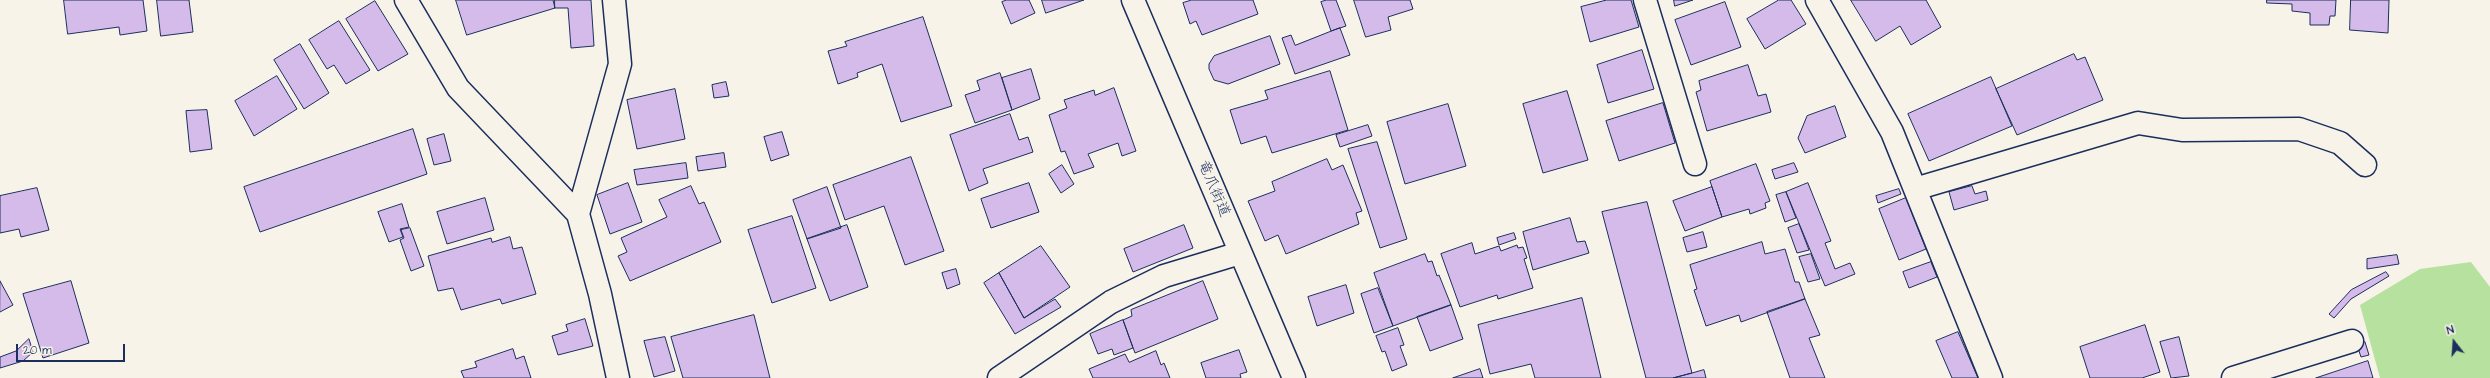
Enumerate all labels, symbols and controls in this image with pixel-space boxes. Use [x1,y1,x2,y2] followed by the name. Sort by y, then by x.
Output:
[1193,158,1233,220] street label: 竜爪街道
[2434,322,2474,362] north arrow
[2445,322,2456,338] text: N
[18,336,127,362] scale bar
[23,342,52,359] text: 20 m

